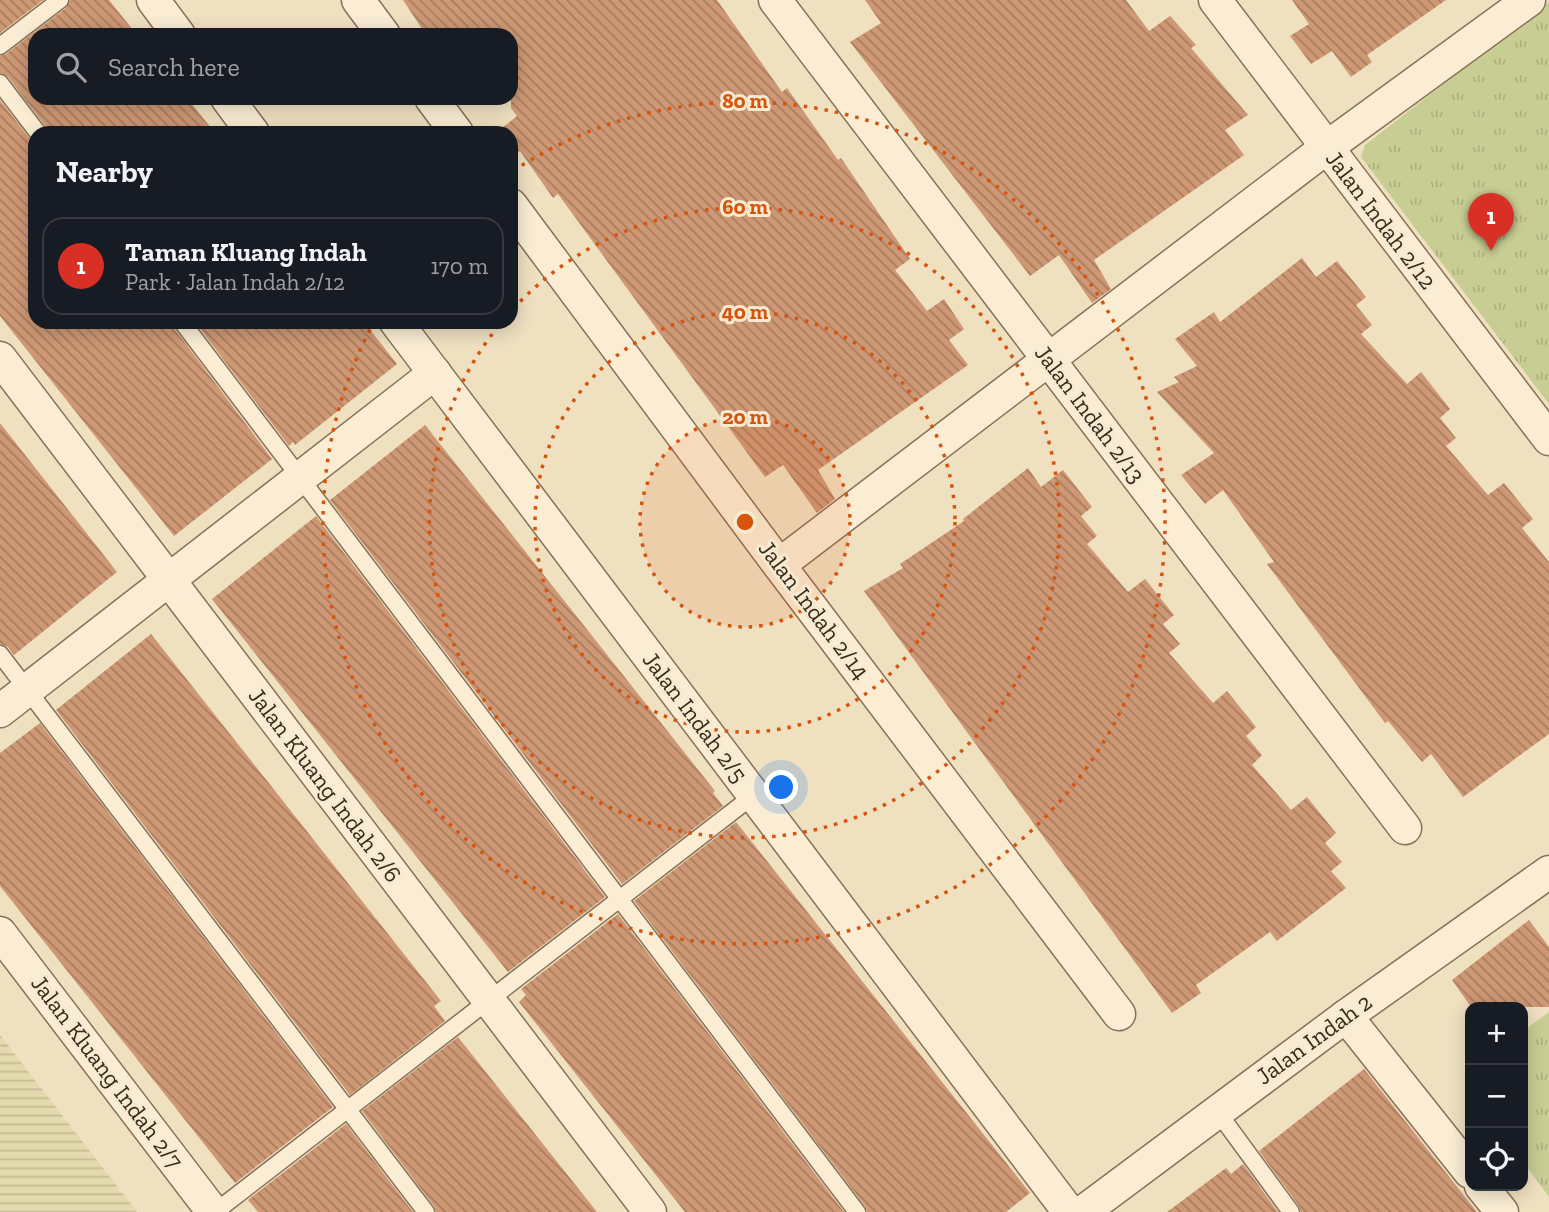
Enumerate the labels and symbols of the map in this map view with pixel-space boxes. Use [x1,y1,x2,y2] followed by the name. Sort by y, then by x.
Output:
[722,88,768,113] text: 80 m
[1320,145,1443,295] street label: Jalan Indah 2/12
[1468,193,1514,251] pin: 1
[722,194,768,219] text: 60 m
[722,299,769,324] text: 40 m
[1029,339,1152,488] street label: Jalan Indah 2/13
[722,404,768,429] text: 20 m
[733,510,757,534] centre of rings
[753,534,876,685] street label: Jalan Indah 2/14
[637,646,754,788] street label: Jalan Indah 2/5
[243,682,408,888] street label: Jalan Kluang Indah 2/6
[764,770,798,804] your location
[25,969,190,1174] street label: Jalan Kluang Indah 2/7
[1250,987,1377,1090] street label: Jalan Indah 2

